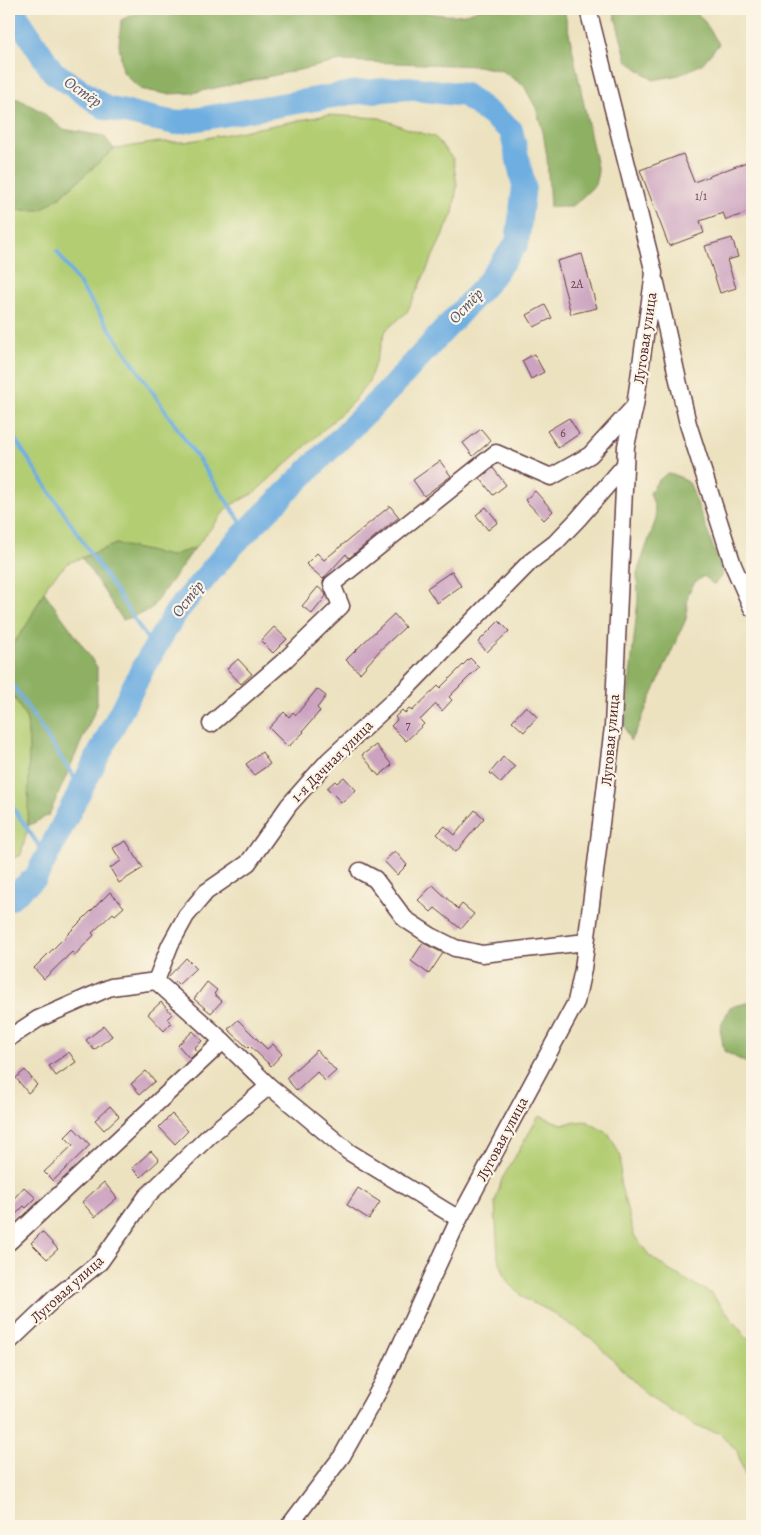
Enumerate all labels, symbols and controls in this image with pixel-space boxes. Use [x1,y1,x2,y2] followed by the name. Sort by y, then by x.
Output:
[60,71,106,113] water label: Остёр
[695,188,707,204] house number: 1/1
[571,276,584,292] house number: 2А
[444,283,488,329] water label: Остёр
[629,291,661,385] street label: Луговая улица
[560,425,566,441] house number: 6
[167,576,209,622] water label: Остёр
[596,693,624,787] street label: Луговая улица
[287,715,378,806] street label: 1-я Дачная улица
[405,717,411,733] house number: 7
[471,1093,533,1185] street label: Луговая улица
[26,1251,108,1327] street label: Луговая улица

